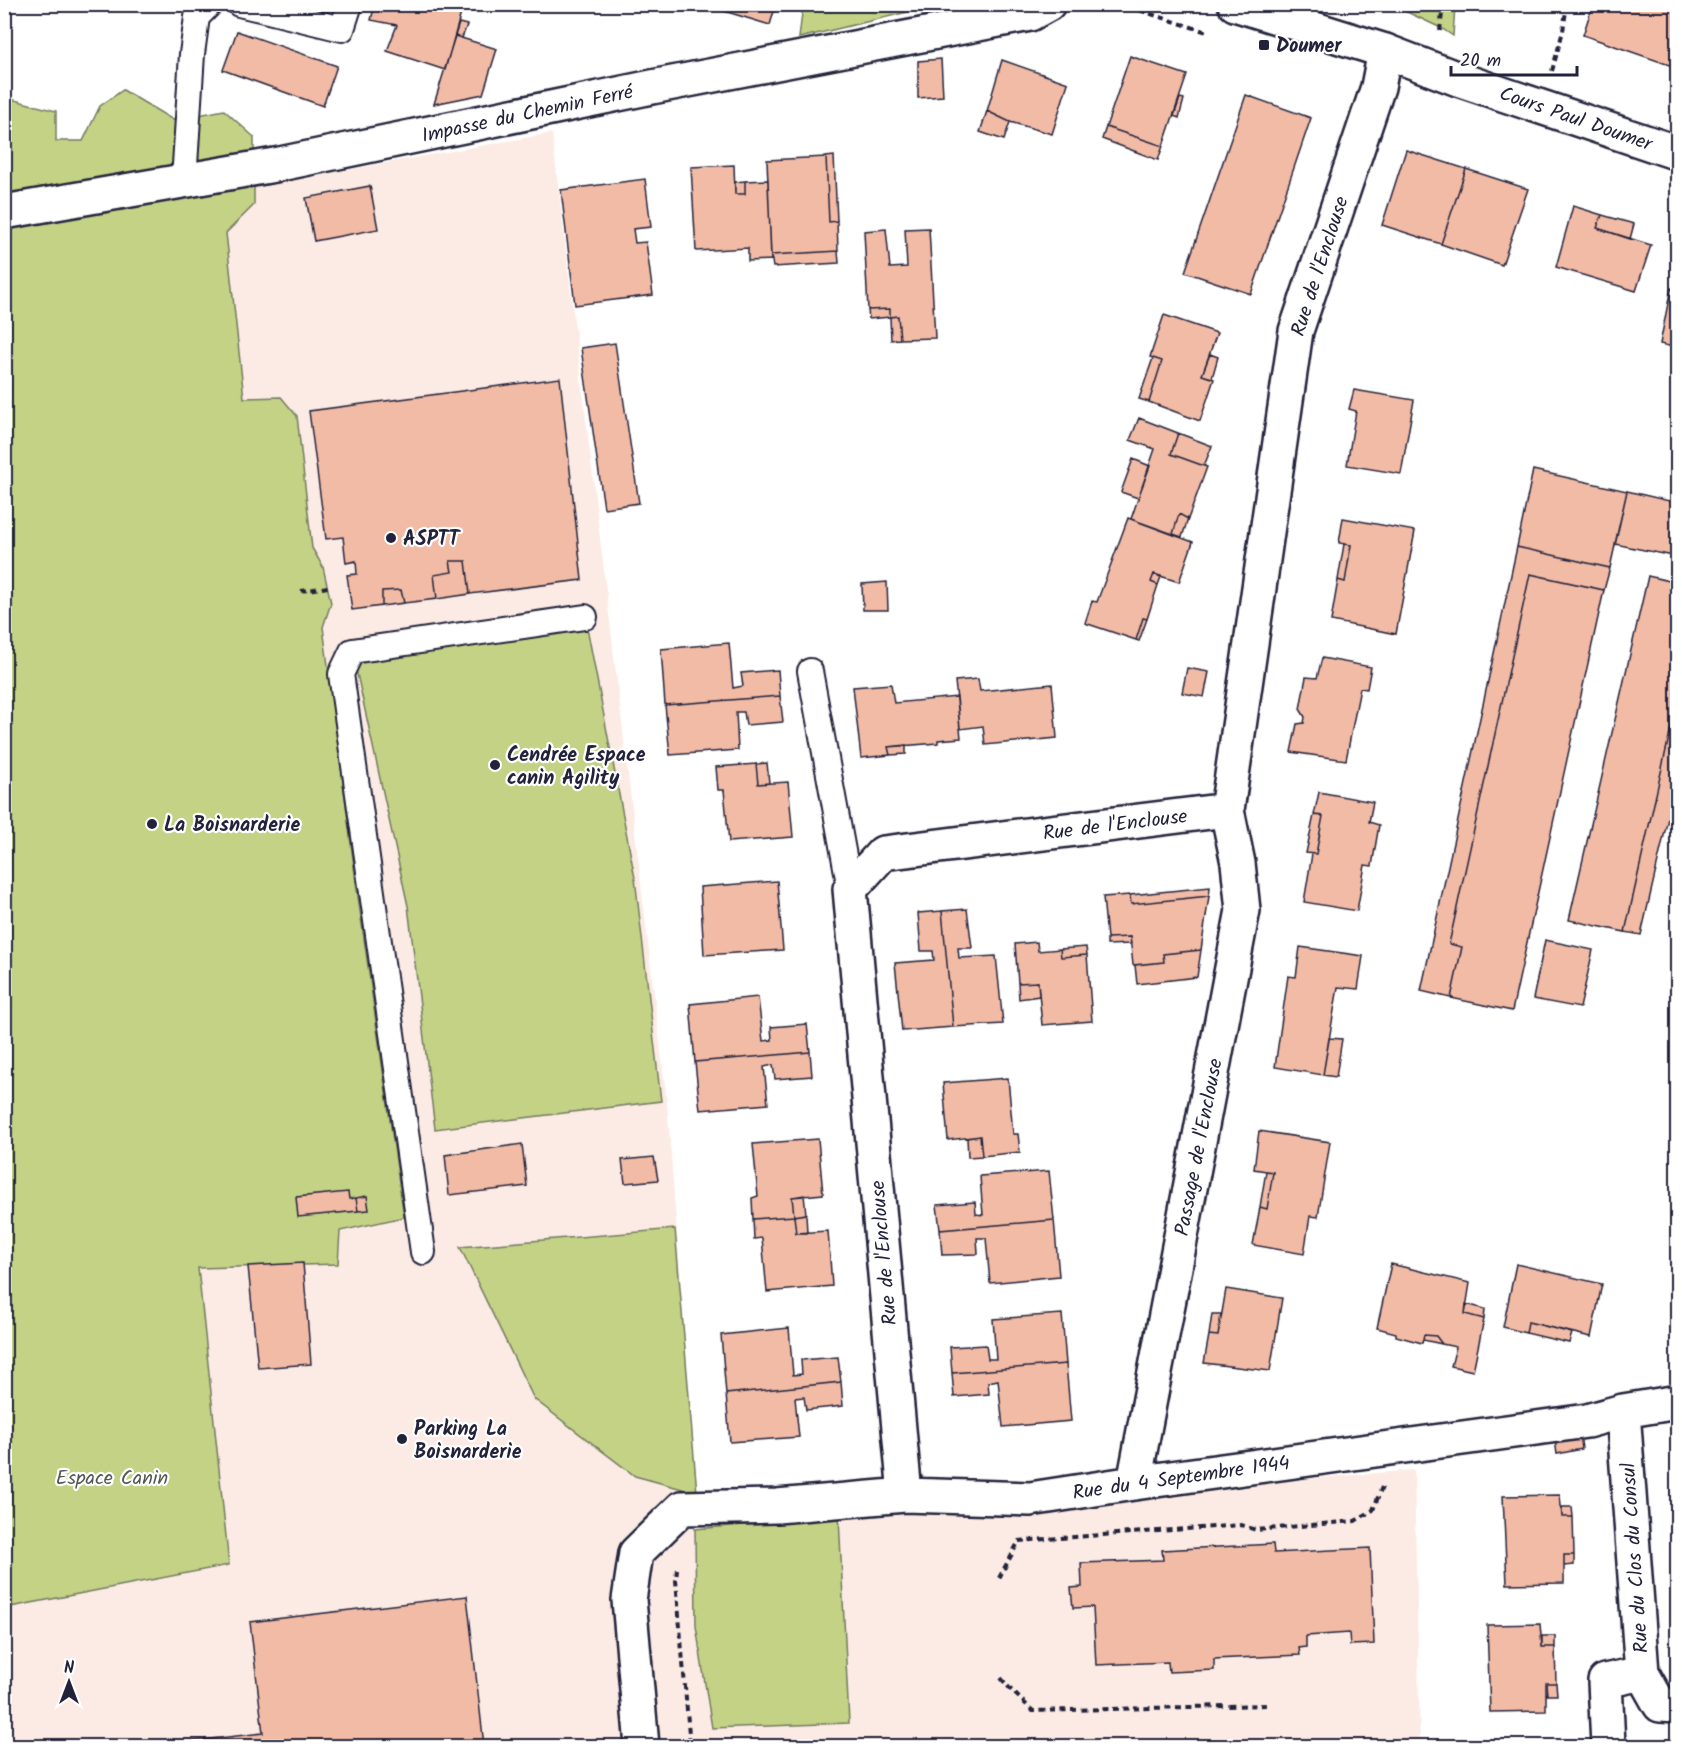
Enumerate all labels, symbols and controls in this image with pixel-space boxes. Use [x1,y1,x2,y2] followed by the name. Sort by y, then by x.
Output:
[1276,31,1342,63] place label: Doumer
[1257,38,1271,52] marker: Doumer
[1451,39,1577,77] scale bar
[1460,47,1501,76] text: 20 m
[419,77,637,153] street label: Impasse du Chemin Ferré
[1495,79,1657,161] street label: Cours Paul Doumer
[1283,192,1359,341] street label: Rue de l'Enclouse
[403,524,461,556] place label: ASPTT
[384,531,398,545] marker: ASPTT
[507,740,646,795] place label: Cendrée Espace canin Agility
[488,758,502,772] marker: Cendrée Espace canin Agility
[1041,801,1189,851] street label: Rue de l'Enclouse
[164,810,300,842] place label: La Boisnarderie
[145,817,159,831] marker: La Boisnarderie
[1167,1056,1233,1239] street label: Passage de l'Enclouse
[863,1179,907,1327] street label: Rue de l'Enclouse
[414,1414,522,1469] place label: Parking La Boisnarderie
[395,1432,409,1446] marker: Parking La Boisnarderie
[1071,1448,1292,1510] street label: Rue du 4 Septembre 1944
[1613,1461,1659,1654] street label: Rue du Clos du Consul
[56,1463,168,1495] park label: Espace Canin
[39,1652,99,1712] north arrow
[64,1656,74,1681] text: N

